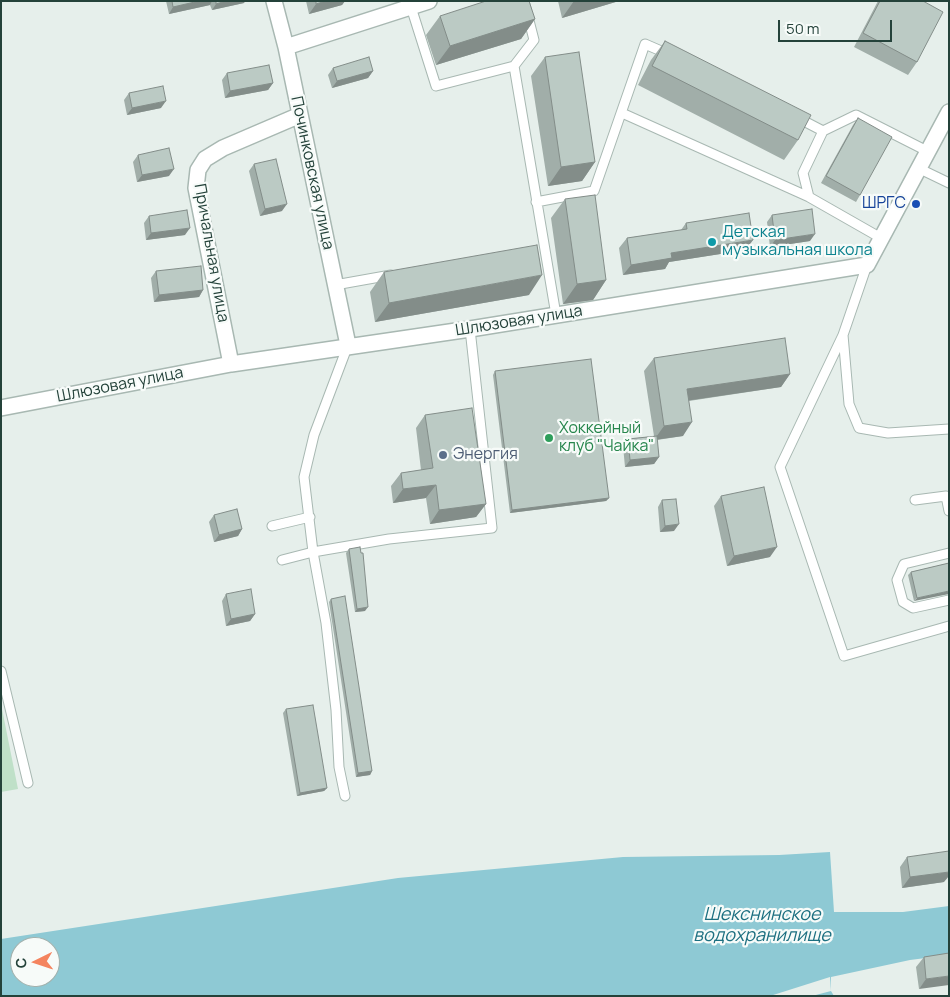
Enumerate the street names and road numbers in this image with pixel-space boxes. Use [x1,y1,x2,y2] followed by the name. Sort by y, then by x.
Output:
[286,94,338,252] street label: Починковская улица
[189,182,233,324] street label: Причальная улица
[454,301,584,341] street label: Шлюзовая улица
[55,363,185,407] street label: Шлюзовая улица

